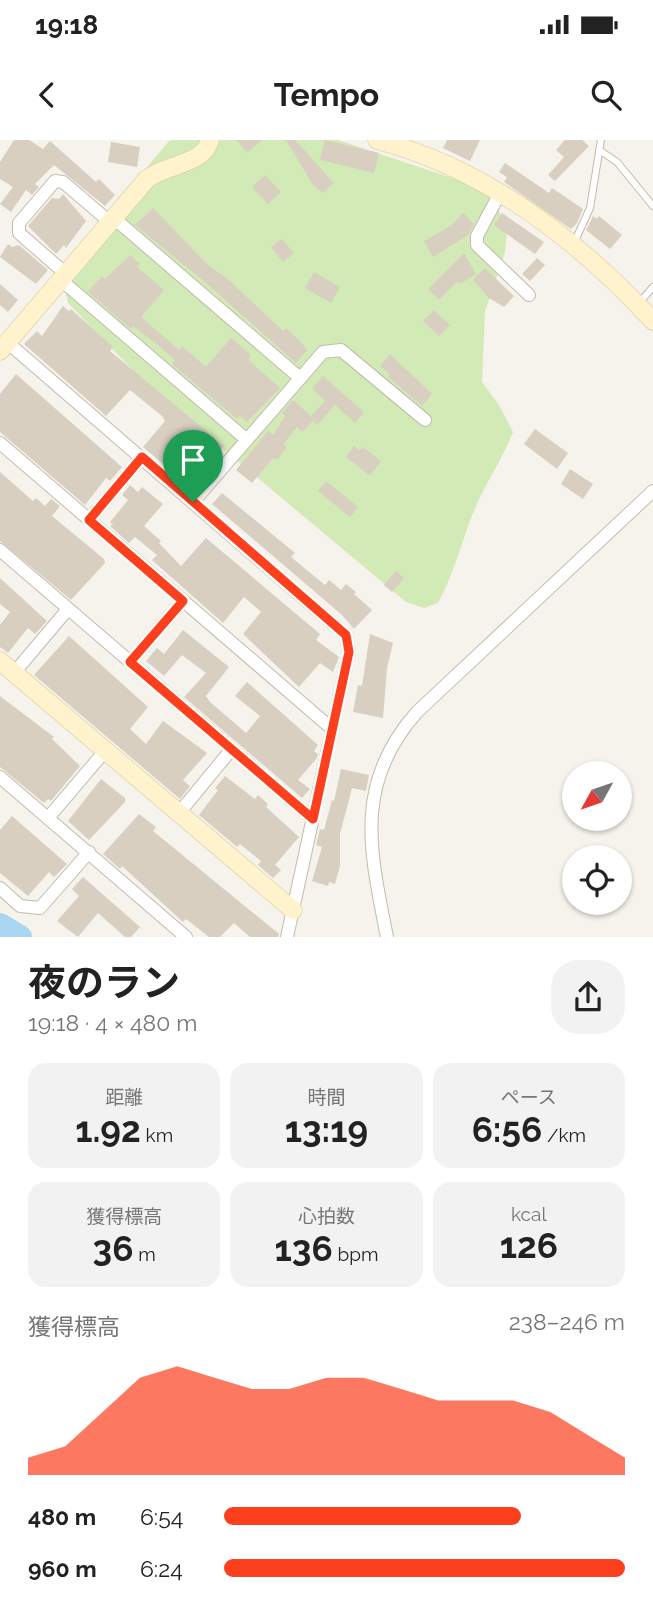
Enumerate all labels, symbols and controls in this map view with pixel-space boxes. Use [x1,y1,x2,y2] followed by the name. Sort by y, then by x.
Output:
[35,10,98,40] text: 19:18
[28,76,66,114] icon: back
[274,76,379,113] text: Tempo
[587,76,625,114] icon: search
[163,430,223,502] pin
[174,441,212,479] icon: arrive
[562,761,632,831] north arrow
[562,761,632,915] map controls
[562,845,632,915] button: locate
[28,960,180,1005] text: 夜のラン
[551,960,625,1034] button: share
[28,1009,197,1036] text: 19:18 · 4 × 480 m
[105,1086,143,1108] text: 距離
[307,1086,346,1108] text: 時間
[501,1086,557,1108] text: ペース
[75,1109,141,1150] text: 1.92
[285,1109,368,1150] text: 13:19
[472,1109,542,1150] text: 6:56
[141,1124,173,1146] text: km
[542,1124,586,1146] text: /km
[511,1203,547,1225] text: kcal
[86,1205,162,1227] text: 獲得標高
[298,1205,355,1227] text: 心拍数
[500,1225,558,1266] text: 126
[93,1228,133,1269] text: 36
[275,1228,333,1269] text: 136
[133,1243,156,1265] text: m
[333,1243,378,1265] text: bpm
[509,1308,625,1335] text: 238–246 m
[28,1313,120,1340] text: 獲得標高
[28,1503,96,1530] text: 480 m
[140,1503,183,1530] text: 6:54
[28,1555,97,1582] text: 960 m
[140,1555,183,1582] text: 6:24

